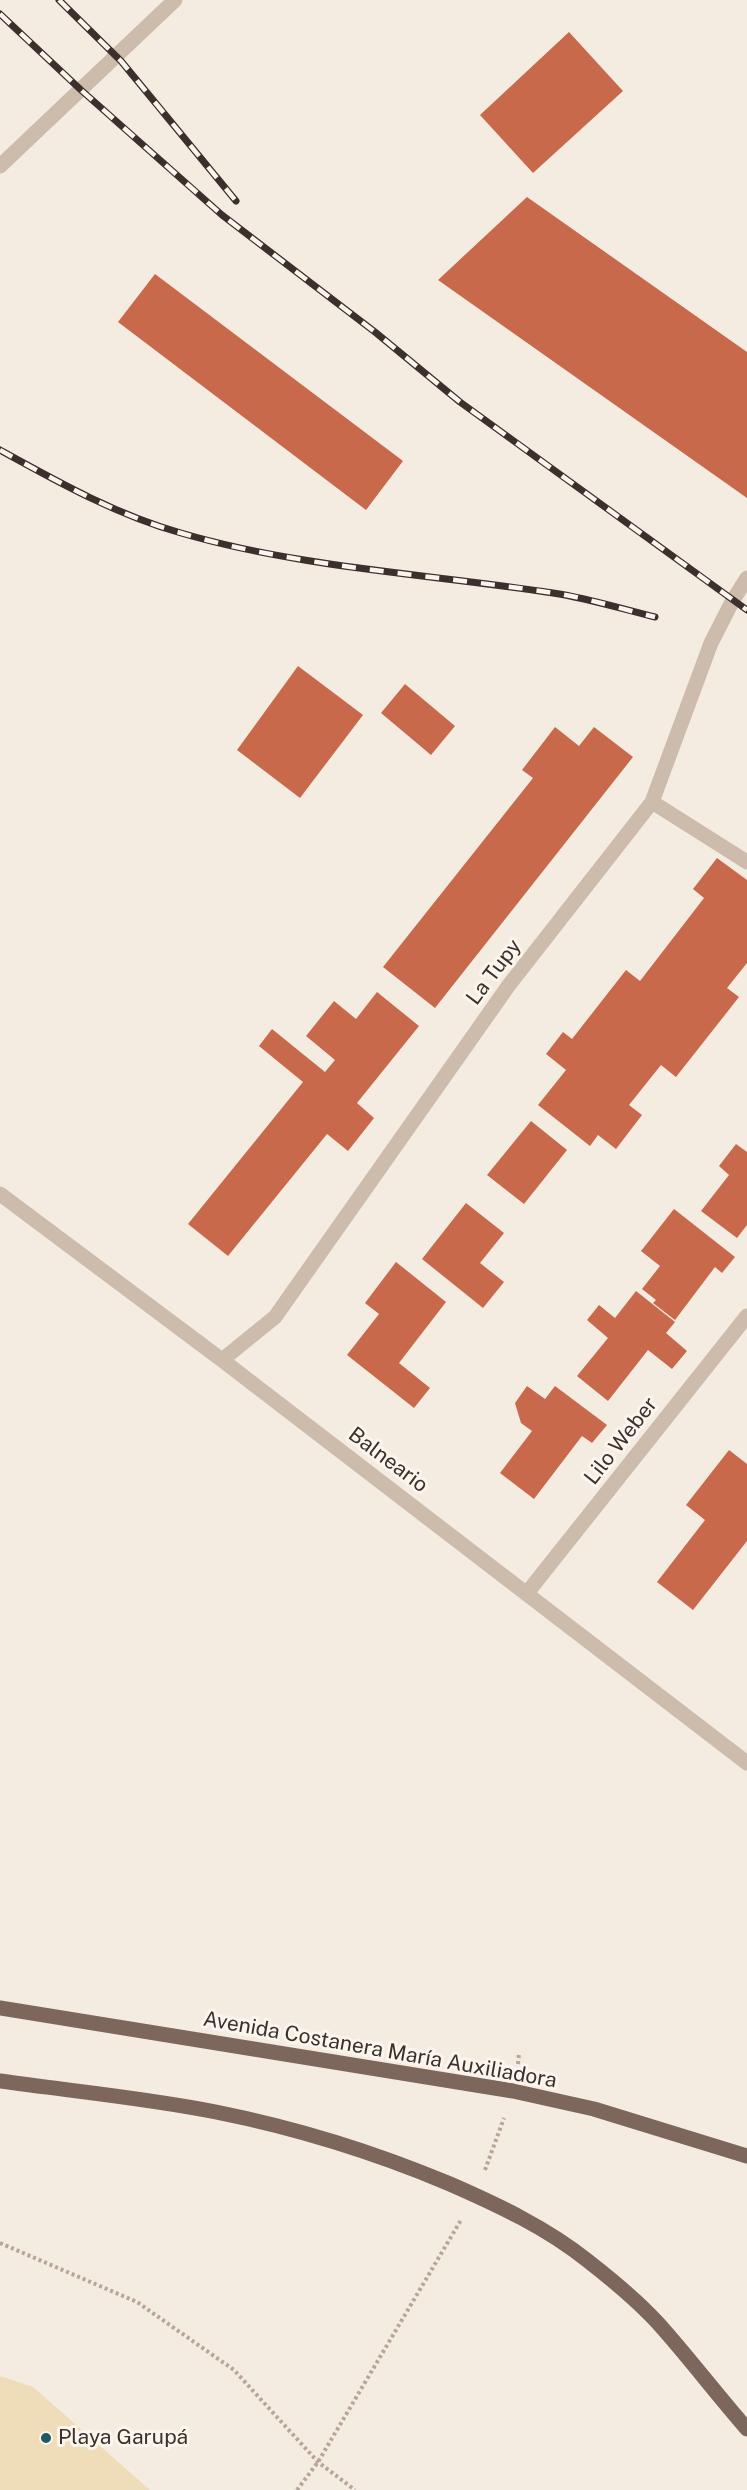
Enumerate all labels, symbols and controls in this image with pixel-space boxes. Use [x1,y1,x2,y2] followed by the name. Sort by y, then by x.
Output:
[461,934,527,1010] street label: La Tupy
[579,1392,663,1490] street label: Lilo Weber
[343,1422,433,1498] street label: Balneario
[201,2006,559,2094] street label: Avenida Costanera María Auxiliadora
[58,2425,188,2451] place label: Playa Garupá
[39,2431,53,2445] marker: Playa Garupá

